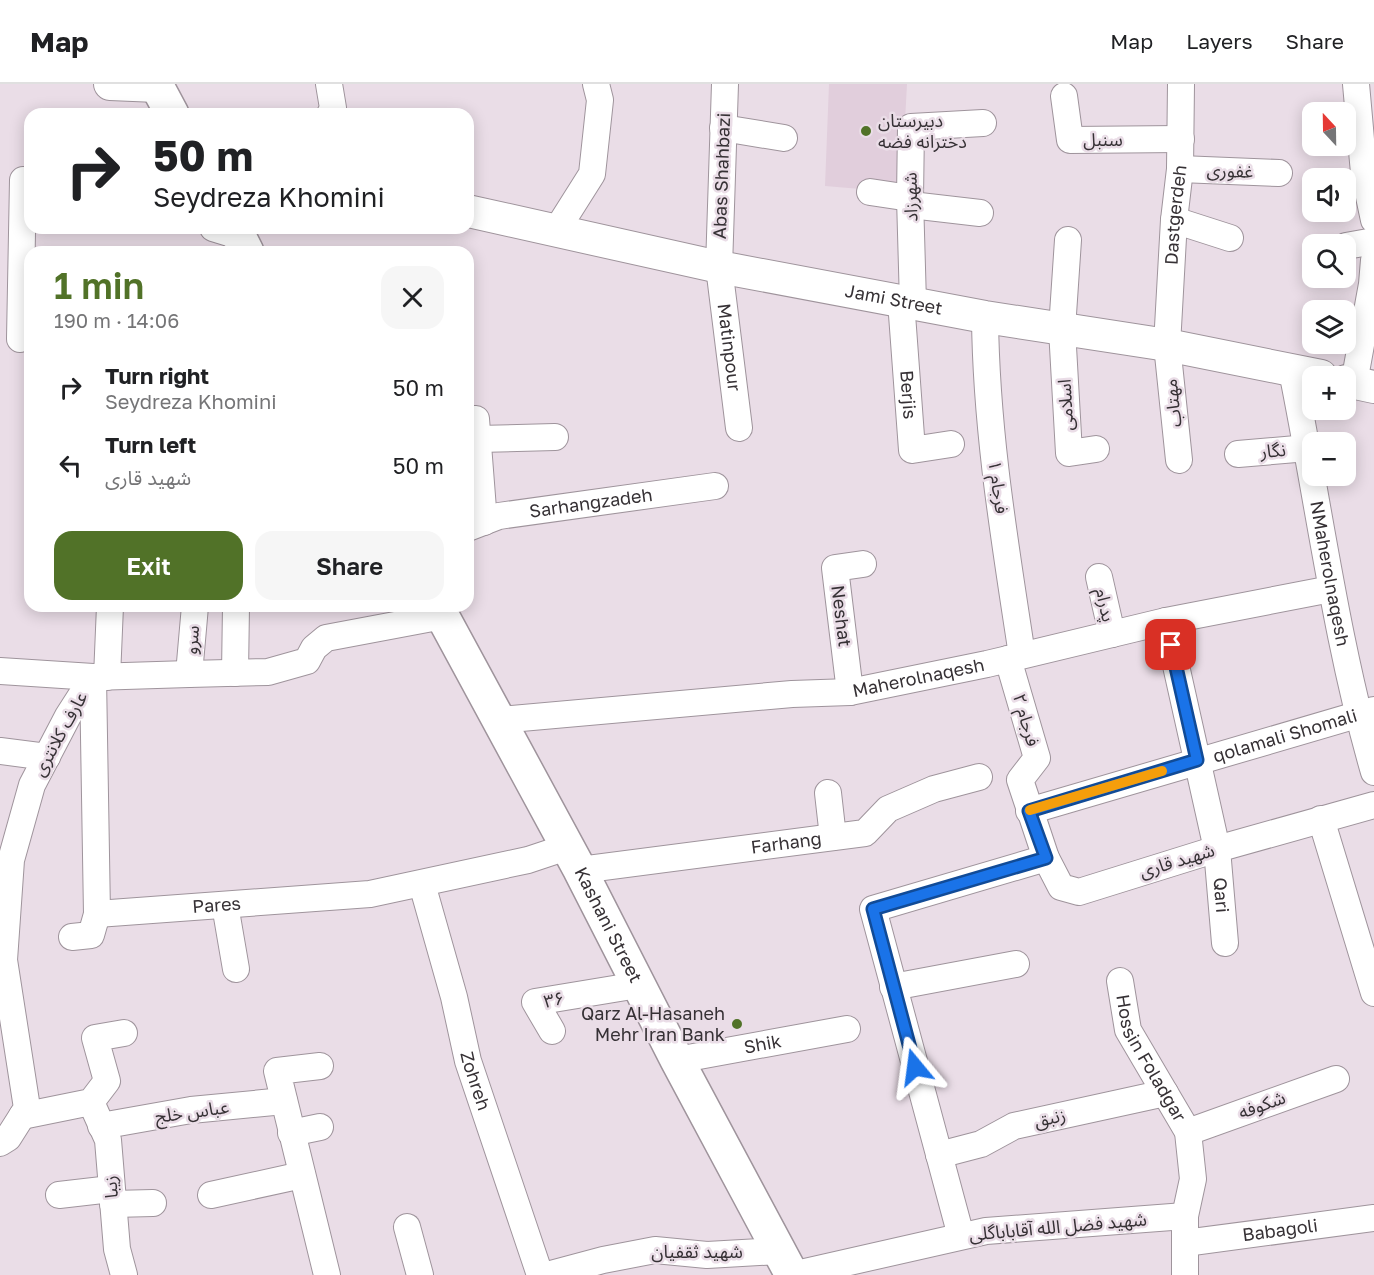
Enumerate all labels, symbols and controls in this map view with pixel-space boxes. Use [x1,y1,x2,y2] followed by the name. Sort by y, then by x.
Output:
[30,25,88,58] text: Map
[1110,28,1153,54] text: Map
[1186,28,1253,54] text: Layers
[1286,28,1344,54] text: Share
[1302,102,1356,156] north arrow
[1302,102,1356,486] map controls
[878,109,967,153] place label: دبیرستان دخترانه فضه
[708,112,734,240] street label: Abas Shahbazi
[859,124,873,138] marker: دبیرستان دخترانه فضه
[1083,128,1123,151] street label: سنبل
[153,130,253,180] text: 50 m
[54,132,132,210] icon: right
[1206,158,1254,183] street label: غفوری
[1159,164,1190,266] street label: Dastgerdeh
[1302,168,1356,222] button: sound
[899,172,922,222] street label: شهرزاد
[153,181,385,213] text: Seydreza Khomini
[1302,234,1356,288] button: search
[54,264,144,307] text: 1 min
[381,266,444,329] button: close
[843,279,945,319] street label: Jami Street
[1302,300,1356,354] button: layers
[714,302,746,392] street label: Matinpour
[54,308,179,332] text: 190 m · 14:06
[105,362,209,389] text: Turn right
[1302,366,1356,420] button: +
[896,370,922,420] street label: Berjis
[54,371,87,404] icon: right
[393,374,444,401] text: 50 m
[1159,378,1185,428] street label: مهتاب
[1053,379,1078,432] street label: اسلامی
[105,389,277,413] text: Seydreza Khomini
[105,431,196,458] text: Turn left
[1302,432,1356,486] button: −
[1258,438,1287,463] street label: نگار
[54,449,87,482] icon: left
[393,452,444,479] text: 50 m
[980,459,1014,516] street label: فرجام ۱
[105,465,191,489] text: شهید قاری
[528,483,654,522] street label: Sarhangzadeh
[1306,499,1355,648] street label: NMaherolnaqesh
[54,531,243,600] button: Exit
[255,531,444,600] button: Share
[827,584,857,648] street label: Neshat
[1088,586,1121,625] street label: پدرام
[1145,619,1196,670] pin
[179,624,204,656] street label: سرو
[1154,628,1187,661] icon: arrive
[850,653,986,701] street label: Maherolnaqesh
[27,687,92,780] street label: عارف کلانتری
[1005,691,1045,750] street label: فرجام ۲
[1210,704,1360,767] street label: qolamali Shomali
[750,827,823,858] street label: Farhang
[1136,838,1217,883] street label: شهید قاری
[570,863,648,986] street label: Kashani Street
[1209,877,1234,914] street label: Qari
[192,891,242,917] street label: Pares
[541,986,566,1012] street label: ۳۶
[1112,993,1191,1125] street label: Hossin Foladgar
[581,1002,725,1045] place label: Qarz Al-Hasaneh Mehr Iran Bank
[730,1017,744,1031] marker: Qarz Al-Hasaneh Mehr Iran Bank
[742,1029,783,1058] street label: Shik
[883,1035,947,1099] position arrow
[456,1049,496,1113] street label: Zohreh
[1235,1085,1289,1124] street label: شکوفه
[153,1095,231,1130] street label: عباس خلج
[1032,1103,1068,1132] street label: زنبق
[98,1175,123,1199] street label: زیبا
[968,1207,1148,1246] street label: شهید فضل الله آقاباباگلی
[1241,1214,1319,1245] street label: Babagoli
[651,1240,743,1263] street label: شهید ثقفیان

